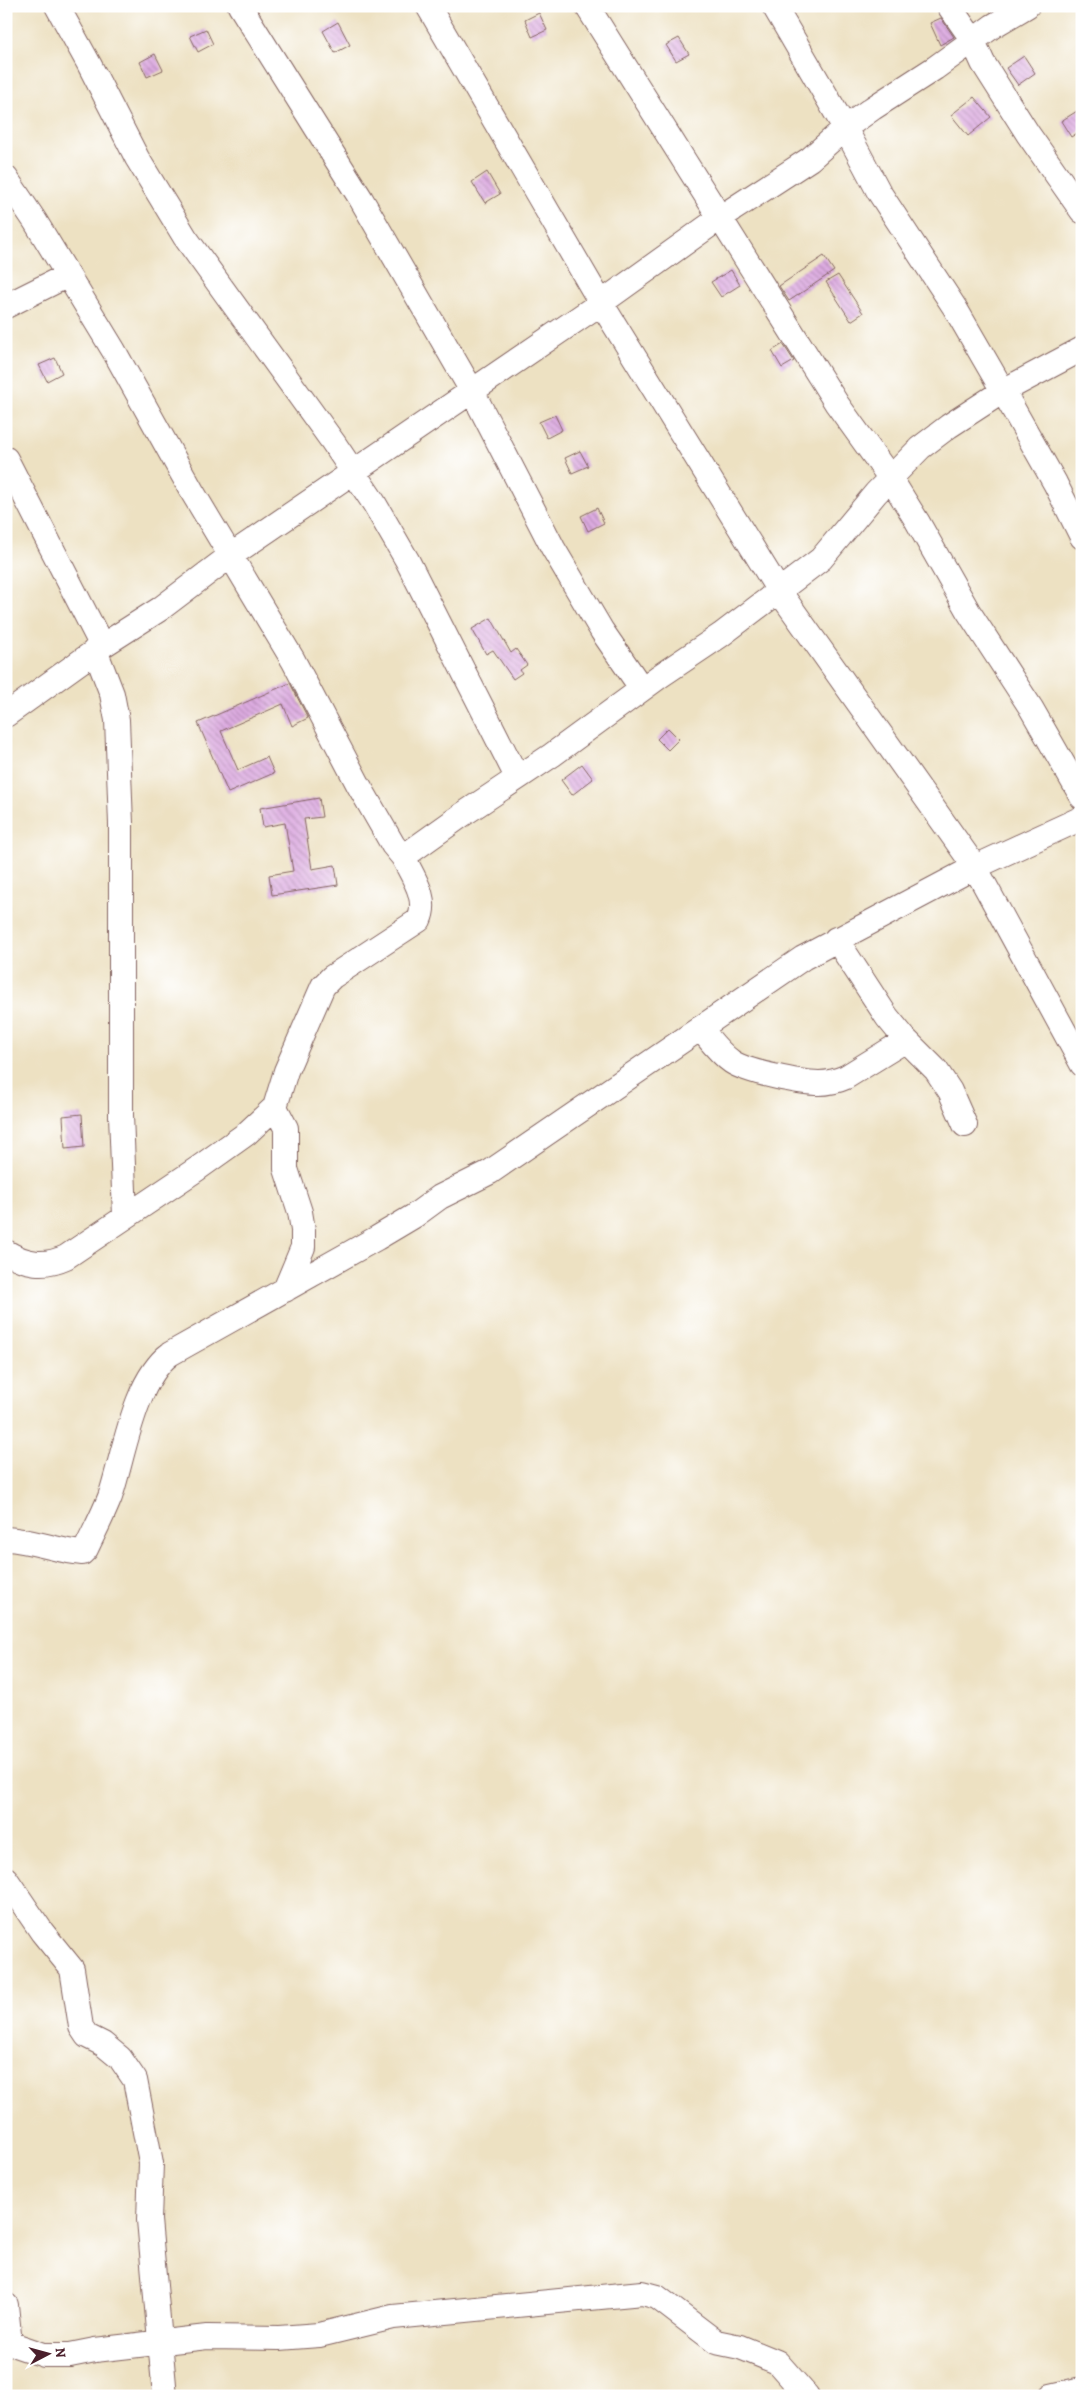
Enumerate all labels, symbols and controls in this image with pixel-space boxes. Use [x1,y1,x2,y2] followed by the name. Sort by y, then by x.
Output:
[22,2330,72,2380] north arrow
[50,2347,70,2359] text: N

